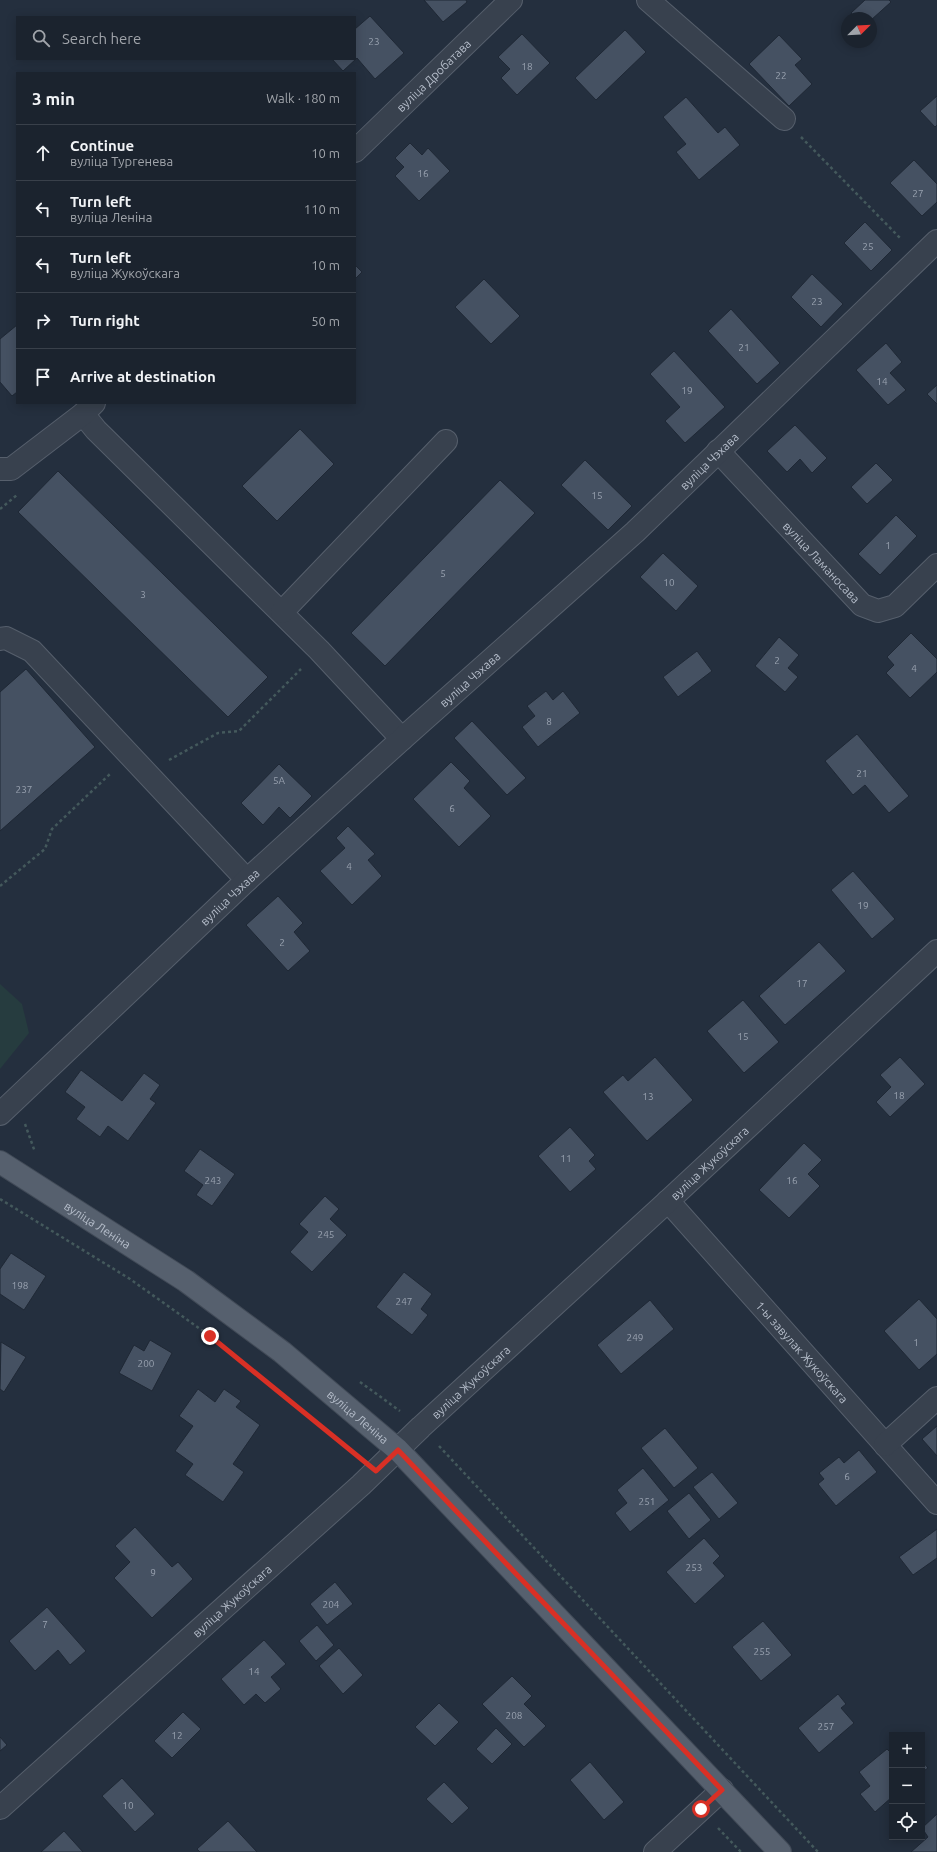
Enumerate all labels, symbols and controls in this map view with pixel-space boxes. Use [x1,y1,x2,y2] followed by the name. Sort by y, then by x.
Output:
[841,12,877,48] north arrow
[16,16,356,60] search box
[30,27,52,49] icon: search
[62,30,141,47] text: Search here
[368,36,380,47] house number: 23
[394,36,473,114] street label: вуліца Дробатава
[521,61,533,72] house number: 18
[775,70,787,81] house number: 22
[32,89,75,108] text: 3 min
[266,91,340,105] text: Walk · 180 m
[70,137,134,154] text: Continue
[32,142,54,164] icon: ahead
[311,146,340,160] text: 10 m
[70,154,173,168] text: вуліца Тургенева
[417,168,429,179] house number: 16
[912,188,924,199] house number: 27
[70,193,131,210] text: Turn left
[32,198,54,220] icon: left
[304,202,340,216] text: 110 m
[70,210,152,224] text: вуліца Леніна
[862,241,874,252] house number: 25
[70,249,131,266] text: Turn left
[32,254,54,276] icon: left
[311,258,340,272] text: 10 m
[70,266,180,280] text: вуліца Жукоўскага
[811,296,823,307] house number: 23
[32,310,54,332] icon: right
[70,312,140,329] text: Turn right
[311,314,340,328] text: 50 m
[738,342,750,353] house number: 21
[32,366,54,388] icon: arrive
[70,368,216,385] text: Arrive at destination
[876,376,888,387] house number: 14
[681,385,693,396] house number: 19
[677,430,741,492] street label: вуліца Чэхава
[591,490,603,501] house number: 15
[781,519,863,605] street label: вуліца Ламаносава
[885,540,891,551] house number: 1
[440,568,446,579] house number: 5
[663,577,675,588] house number: 10
[140,589,146,600] house number: 3
[437,649,502,709] street label: вуліца Чэхава
[774,655,780,666] house number: 2
[911,663,917,674] house number: 4
[546,716,552,727] house number: 8
[856,768,868,779] house number: 21
[273,775,286,786] house number: 5А
[16,784,32,795] house number: 237
[449,803,455,814] house number: 6
[346,861,352,872] house number: 4
[197,866,262,928] street label: вуліца Чэхава
[857,900,869,911] house number: 19
[279,937,285,948] house number: 2
[796,978,808,989] house number: 17
[737,1031,749,1042] house number: 15
[893,1090,905,1101] house number: 18
[642,1091,654,1102] house number: 13
[668,1123,751,1202] street label: вуліца Жукоўскага
[560,1153,572,1164] house number: 11
[205,1175,221,1186] house number: 243
[786,1175,798,1186] house number: 16
[62,1199,133,1251] street label: вуліца Леніна
[318,1229,334,1240] house number: 245
[12,1280,29,1291] house number: 198
[396,1296,412,1307] house number: 247
[754,1298,851,1405] street label: 1-ы завулак Жукоўскага
[201,1327,219,1345] route end
[627,1332,643,1343] house number: 249
[913,1337,919,1348] house number: 1
[429,1343,512,1421] street label: вуліца Жукоўскага
[138,1358,155,1369] house number: 200
[325,1387,392,1446] street label: вуліца Леніна
[844,1471,850,1482] house number: 6
[639,1496,655,1507] house number: 251
[190,1562,274,1639] street label: вуліца Жукоўскага
[686,1562,702,1573] house number: 253
[150,1567,156,1578] house number: 9
[323,1599,340,1610] house number: 204
[42,1619,48,1630] house number: 7
[754,1646,770,1657] house number: 255
[248,1666,260,1677] house number: 14
[506,1710,523,1721] house number: 208
[818,1721,834,1732] house number: 257
[171,1730,183,1741] house number: 12
[889,1732,925,1840] map controls
[889,1732,925,1768] button: +
[889,1768,925,1804] button: −
[122,1800,134,1811] house number: 10
[692,1800,710,1818] route start
[889,1804,925,1840] button: locate

